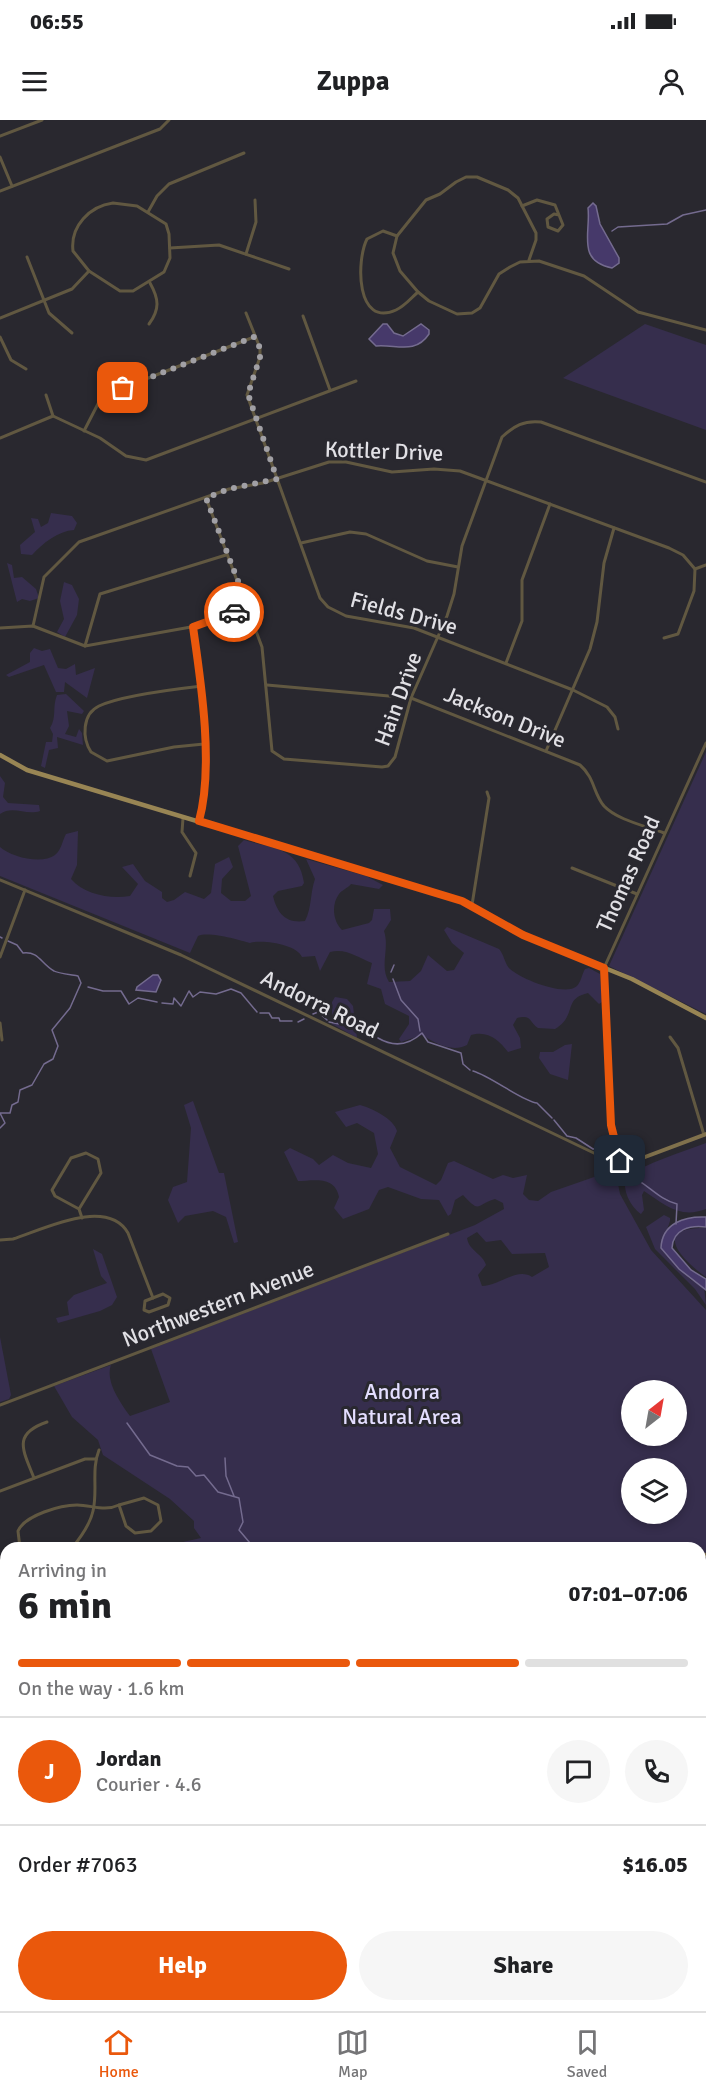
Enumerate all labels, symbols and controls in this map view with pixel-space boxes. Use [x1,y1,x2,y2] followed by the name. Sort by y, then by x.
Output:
[30,8,84,35] text: 06:55
[18,65,51,98] icon: menu
[317,65,389,98] text: Zuppa
[655,65,688,98] icon: person
[97,362,148,413] pin
[106,371,139,404] icon: bag
[324,435,444,467] street label: Kottler Drive
[204,582,264,642] courier
[347,586,461,640] street label: Fields Drive
[218,596,251,629] icon: car
[369,648,427,750] street label: Hain Drive
[440,680,570,754] street label: Jackson Drive
[590,812,666,936] street label: Thomas Road
[257,964,383,1044] street label: Andorra Road
[594,1135,645,1186] pin
[603,1144,636,1177] icon: home
[118,1255,318,1353] street label: Northwestern Avenue
[342,1378,462,1430] park label: Andorra Natural Area
[621,1380,687,1446] north arrow
[621,1380,687,1524] map controls
[621,1458,687,1524] button: layers
[18,1558,107,1583] text: Arriving in
[569,1580,688,1607] text: 07:01–07:06
[18,1581,112,1629] text: 6 min
[18,1676,184,1701] text: On the way · 1.6 km
[547,1740,610,1803] button: chat
[625,1740,688,1803] button: phone
[96,1745,162,1772] text: Jordan
[44,1758,55,1785] text: J
[96,1772,202,1797] text: Courier · 4.6
[18,1851,138,1878] text: Order #7063
[622,1851,688,1878] text: $16.05
[18,1931,347,2000] button: Help
[359,1931,688,2000] button: Share
[99,2026,139,2082] tab: Home
[336,2026,369,2082] tab: Map
[567,2026,607,2082] tab: Saved

